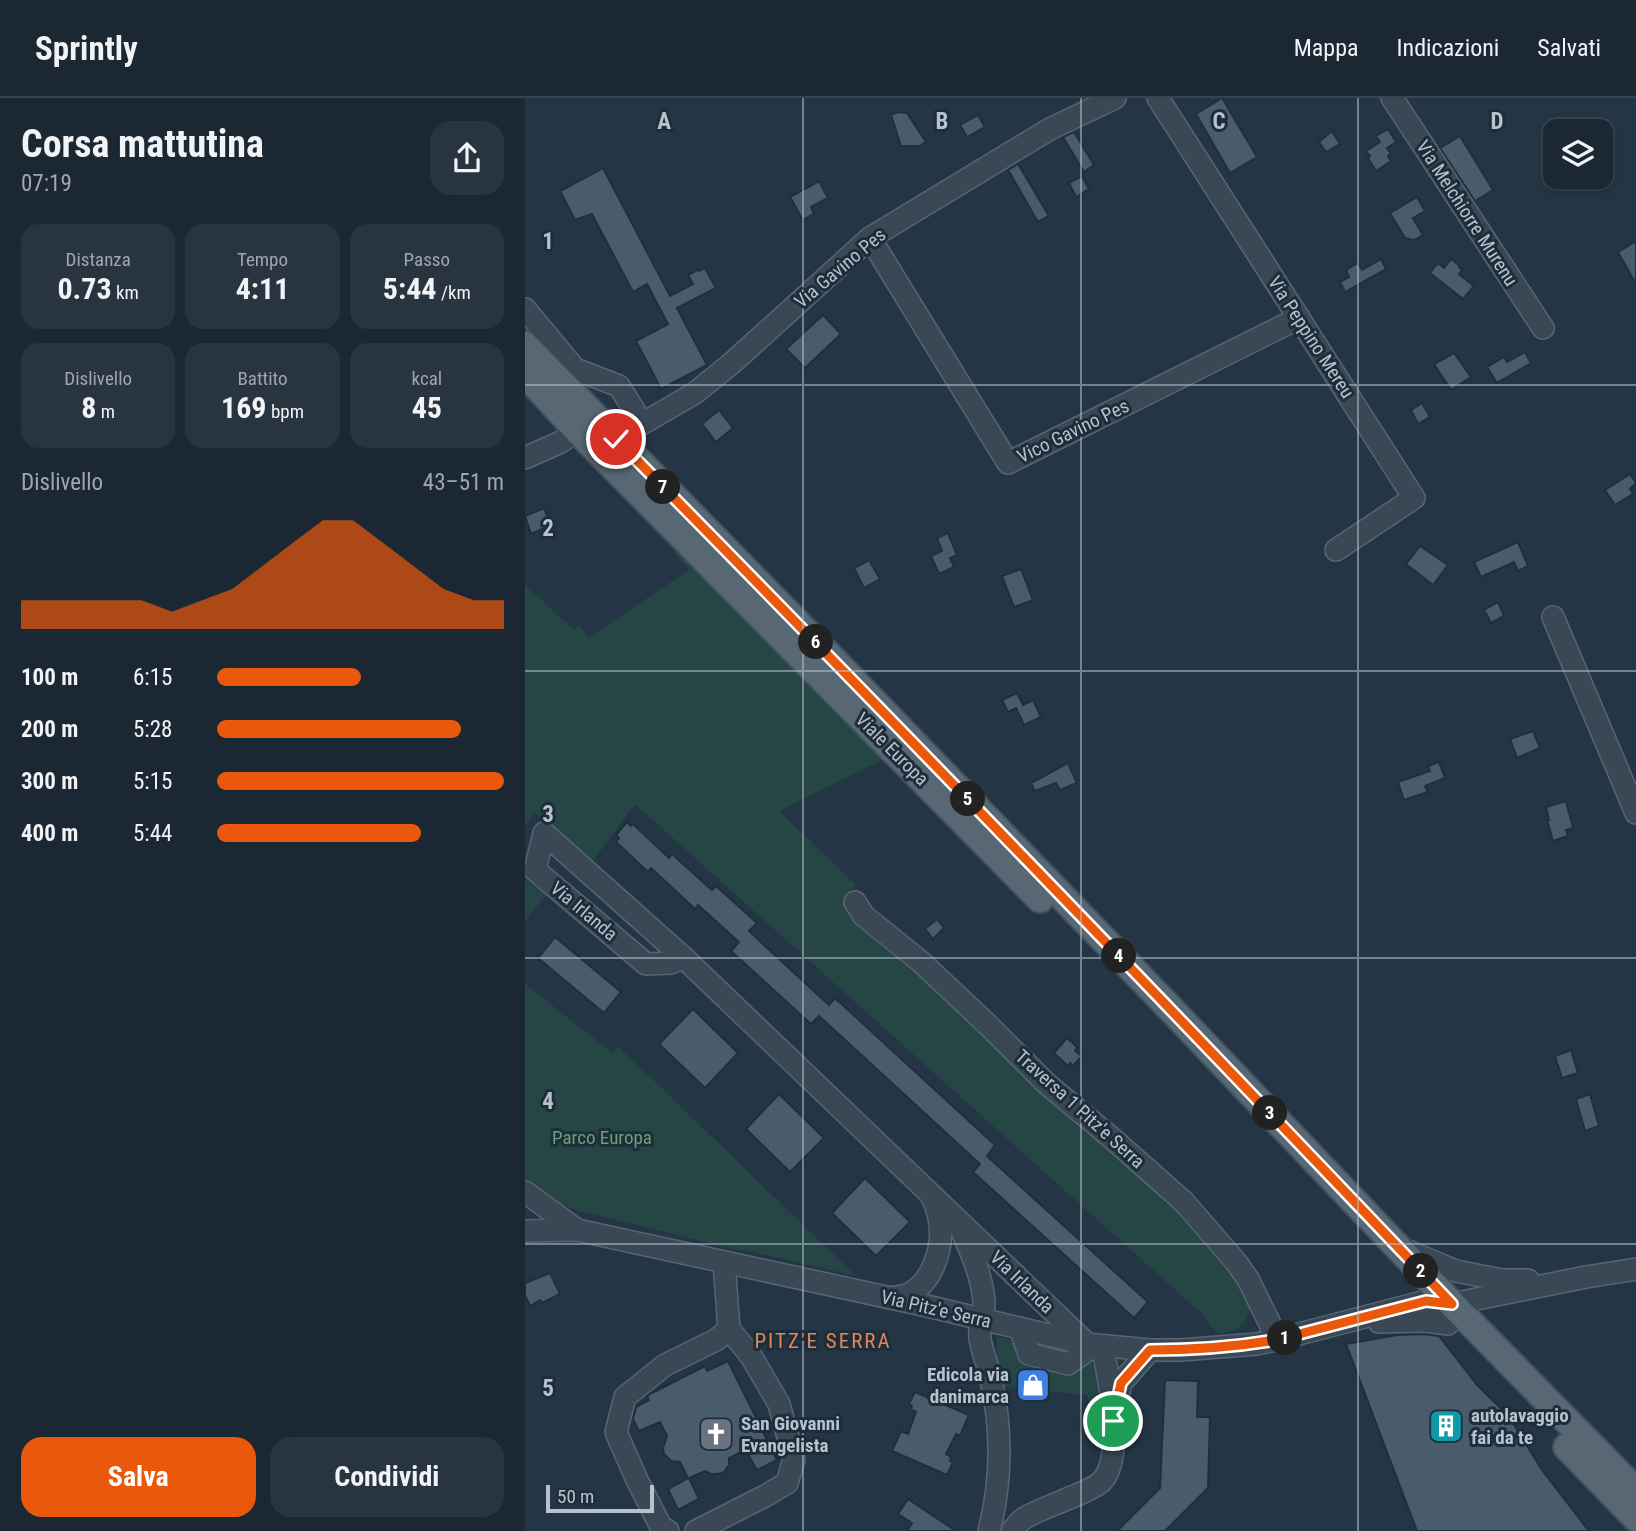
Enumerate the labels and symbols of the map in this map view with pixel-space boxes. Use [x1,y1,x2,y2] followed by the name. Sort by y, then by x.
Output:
[657,108,671,135] text: A
[936,108,948,135] text: B
[1212,108,1226,135] text: C
[1491,108,1504,135] text: D
[1411,136,1523,290] street label: Via Melchiorre Murenu
[790,223,890,313] street label: Via Gavino Pes
[542,228,554,255] text: 1
[1263,272,1359,402] street label: Via Peppino Mereu
[1013,394,1133,468] street label: Vico Gavino Pes
[586,409,646,469] pin
[645,470,681,504] pin: 7
[542,515,554,542] text: 2
[799,624,833,660] pin: 6
[851,708,933,790] street label: Viale Europa
[951,782,985,816] pin: 5
[542,801,554,828] text: 3
[546,876,622,946] street label: Via Irlanda
[1101,938,1137,974] pin: 4
[1011,1045,1149,1173] street label: Traversa 1 Pitz'e Serra
[542,1088,554,1115] text: 4
[1253,1096,1287,1130] pin: 3
[552,1126,652,1149] park label: Parco Europa
[985,1246,1059,1318] street label: Via Irlanda
[1403,1254,1439,1288] pin: 2
[879,1285,993,1333] street label: Via Pitz'e Serra
[1267,1320,1303,1356] pin: 1
[754,1329,892,1353] district label: PITZ'E SERRA
[927,1363,1009,1408] place label: Edicola via danimarca
[1014,1366,1052,1404] shop icon: Edicola via danimarca
[542,1375,554,1402] text: 5
[1083,1391,1143,1451] pin
[1471,1404,1569,1449] place label: autolavaggio fai da te
[1427,1407,1465,1445] building icon: autolavaggio fai da te
[741,1412,840,1457] place label: San Giovanni Evangelista
[697,1415,735,1453] church icon: San Giovanni Evangelista
[546,1482,655,1514] scale bar

